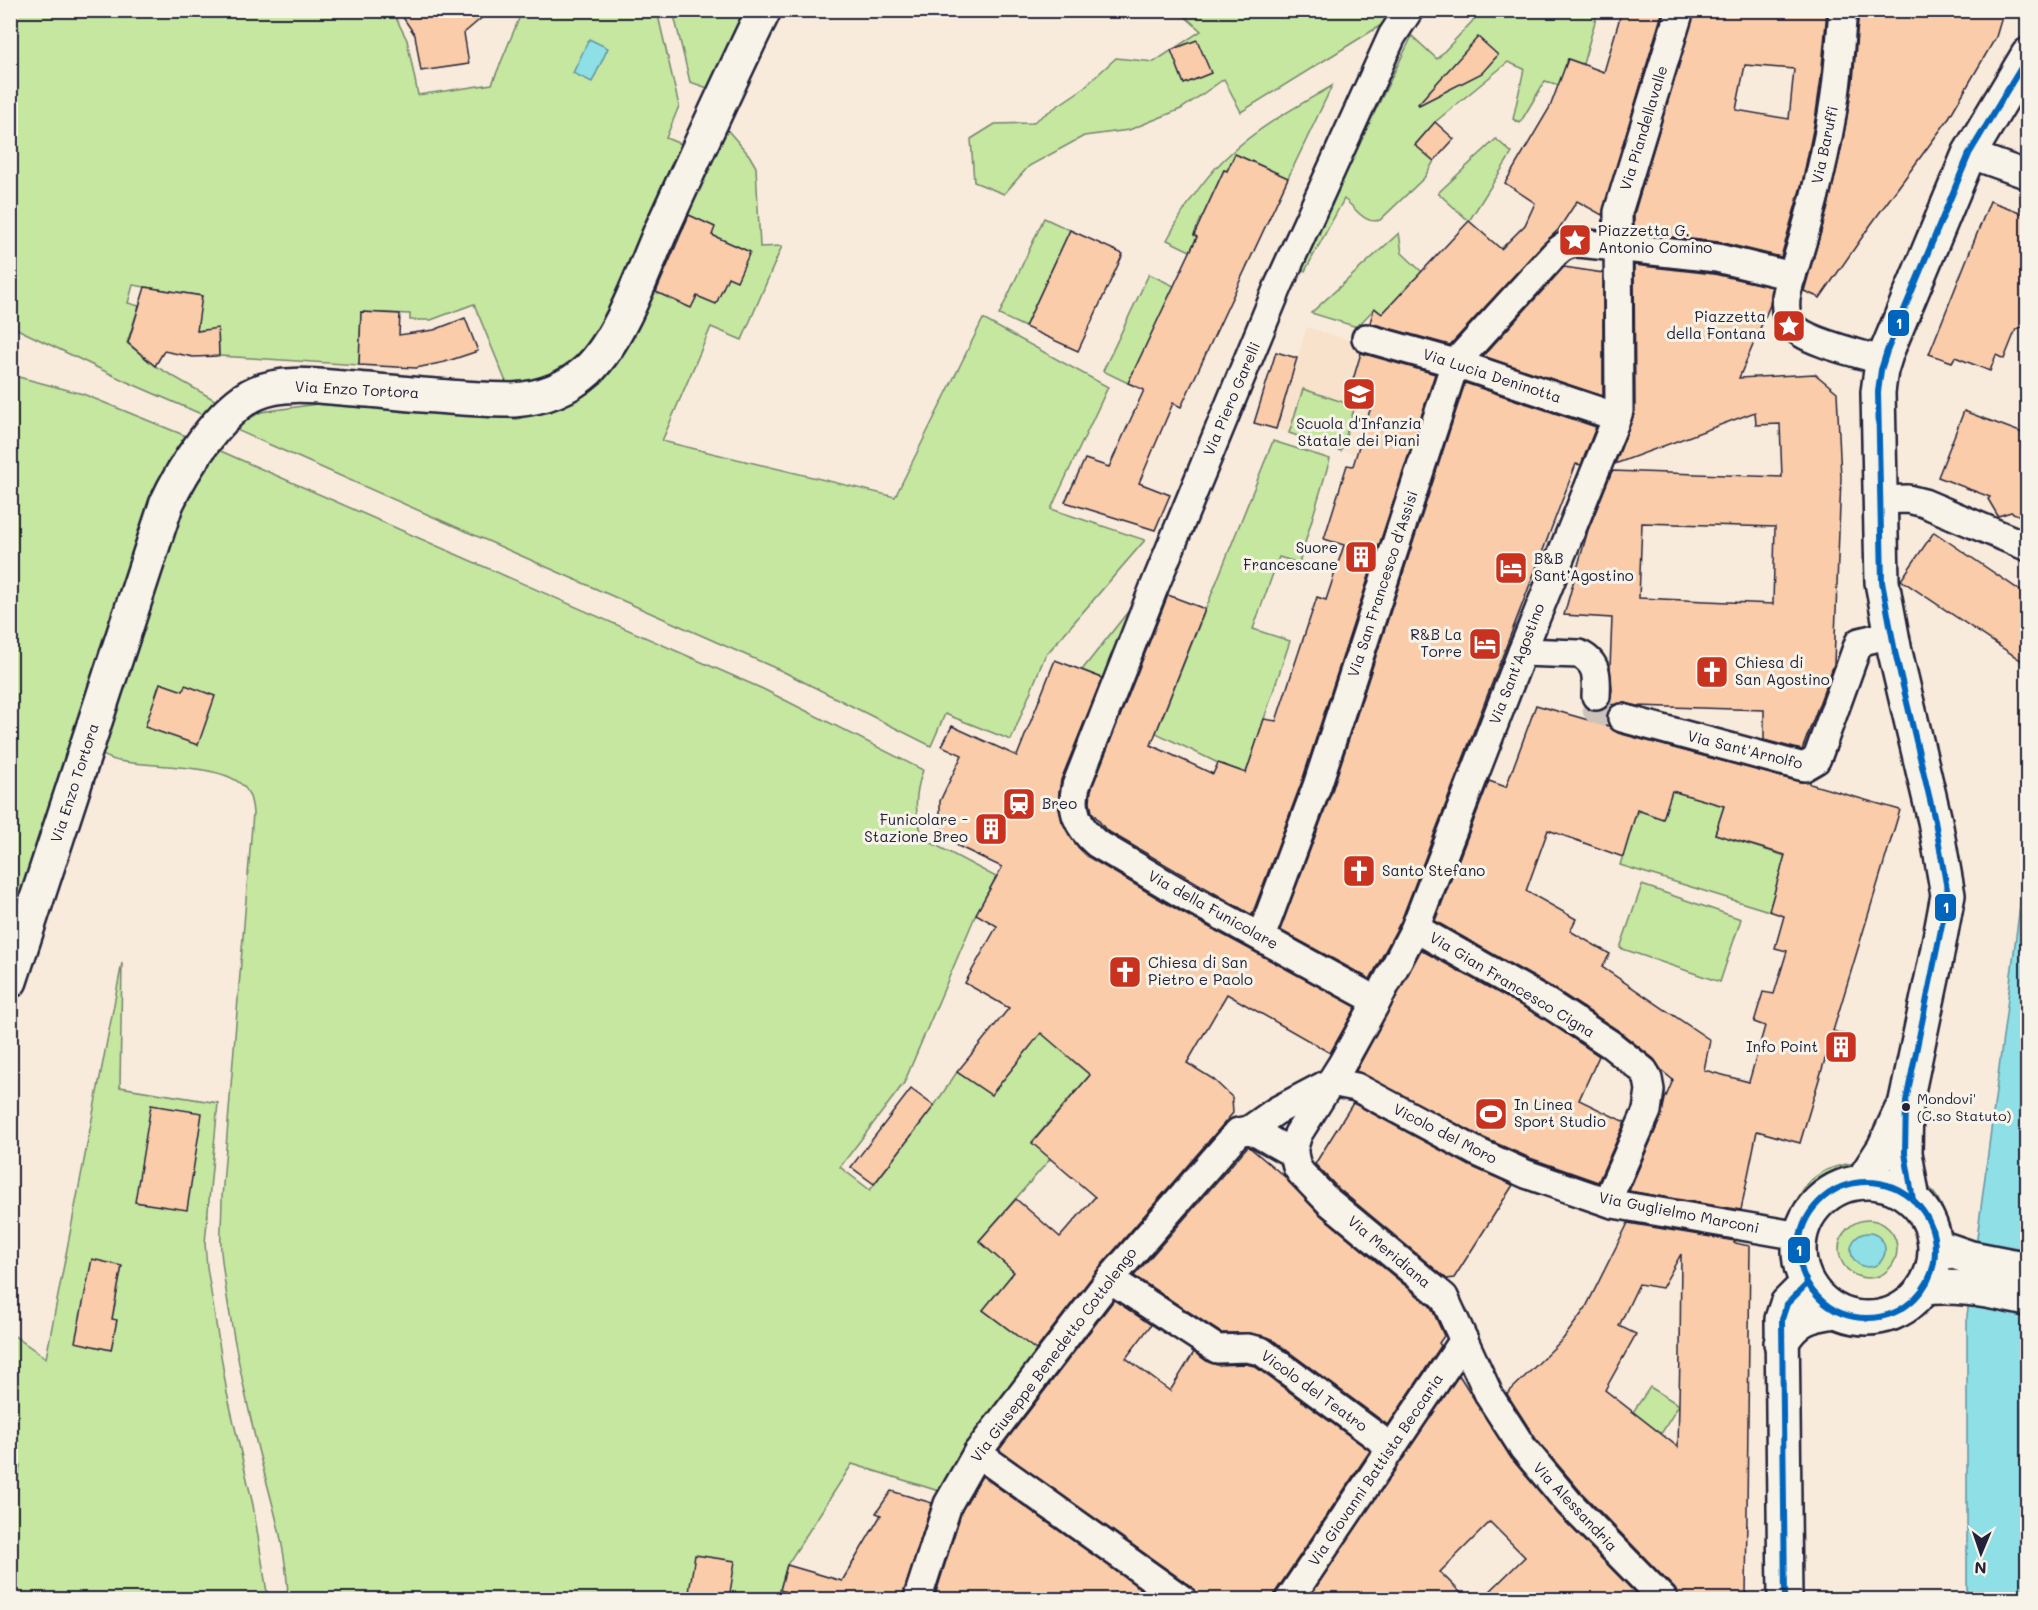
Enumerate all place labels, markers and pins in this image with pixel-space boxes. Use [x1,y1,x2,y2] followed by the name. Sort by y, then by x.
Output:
[1598,220,1712,257] place label: Piazzetta G. Antonio Comino
[1557,222,1593,258] place icon: Piazzetta G. Antonio Comino
[1666,306,1766,343] place label: Piazzetta della Fontana
[1771,308,1807,344] place icon: Piazzetta della Fontana
[1341,376,1377,412] school or university icon: Scuola d'Infanzia Statale dei Piani
[1296,413,1422,450] place label: Scuola d'Infanzia Statale dei Piani
[1243,537,1338,574] place label: Suore Francescane
[1343,539,1379,575] building icon: Suore Francescane
[1534,548,1634,585] place label: B&B Sant'Agostino
[1493,550,1529,586] hotel icon: B&B Sant'Agostino
[1410,624,1462,661] place label: R&B La Torre
[1467,626,1503,662] hotel icon: R&B La Torre
[1735,652,1830,689] place label: Chiesa di San Agostino
[1694,654,1730,690] church icon: Chiesa di San Agostino
[1001,786,1037,822] station icon: Breo
[1042,793,1077,813] place label: Breo
[864,809,968,846] place label: Funicolare - Stazione Breo
[973,811,1009,847] building icon: Funicolare - Stazione Breo
[1341,853,1377,889] church icon: Santo Stefano
[1382,860,1485,880] place label: Santo Stefano
[1148,952,1253,989] place label: Chiesa di San Pietro e Paolo
[1107,954,1143,990] church icon: Chiesa di San Pietro e Paolo
[1823,1029,1859,1065] building icon: Info Point
[1746,1036,1818,1056] place label: Info Point
[1917,1089,2012,1125] place label: Mondovi' (C.so Statuto)
[1514,1094,1606,1131] place label: In Linea Sport Studio
[1473,1096,1509,1132] sports icon: In Linea Sport Studio
[1900,1101,1912,1113] marker: Mondovi' (C.so Statuto)

